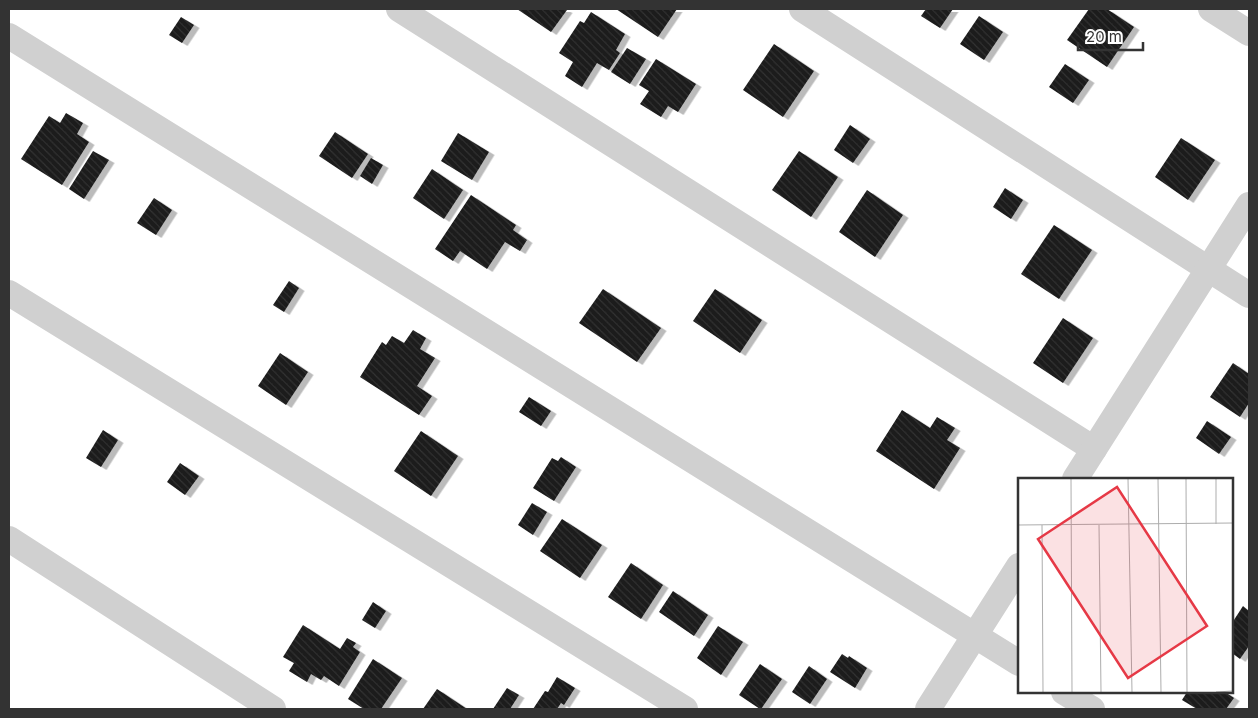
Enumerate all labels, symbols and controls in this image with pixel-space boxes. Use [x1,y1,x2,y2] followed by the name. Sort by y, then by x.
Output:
[1078,20,1143,52] scale bar
[1086,27,1122,46] text: 20 m
[1018,478,1233,693] inset map

